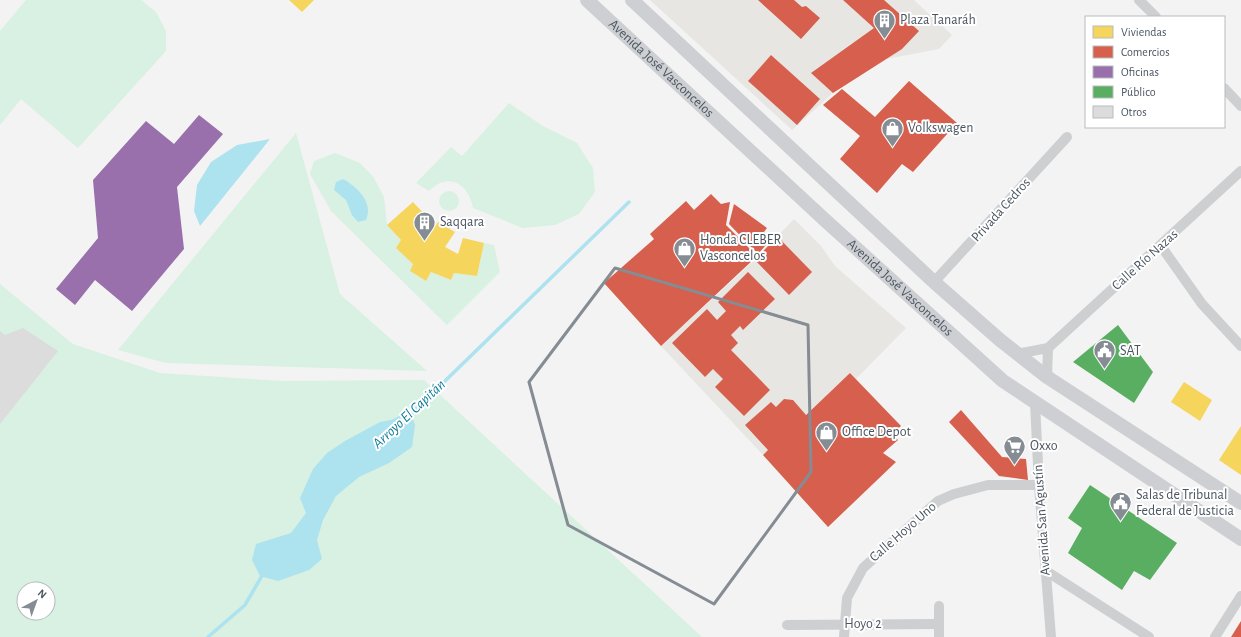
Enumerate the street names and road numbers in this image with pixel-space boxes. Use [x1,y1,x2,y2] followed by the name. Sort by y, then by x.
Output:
[606,17,716,120] street label: Avenida José Vasconcelos
[969,175,1033,245] street label: Privada Cedros
[1109,227,1181,293] street label: Calle Río Nazas
[844,237,955,339] street label: Avenida José Vasconcelos
[1031,464,1053,576] street label: Avenida San Agustín
[867,499,939,564] street label: Calle Hoyo Uno
[844,617,882,631] street label: Hoyo 2

